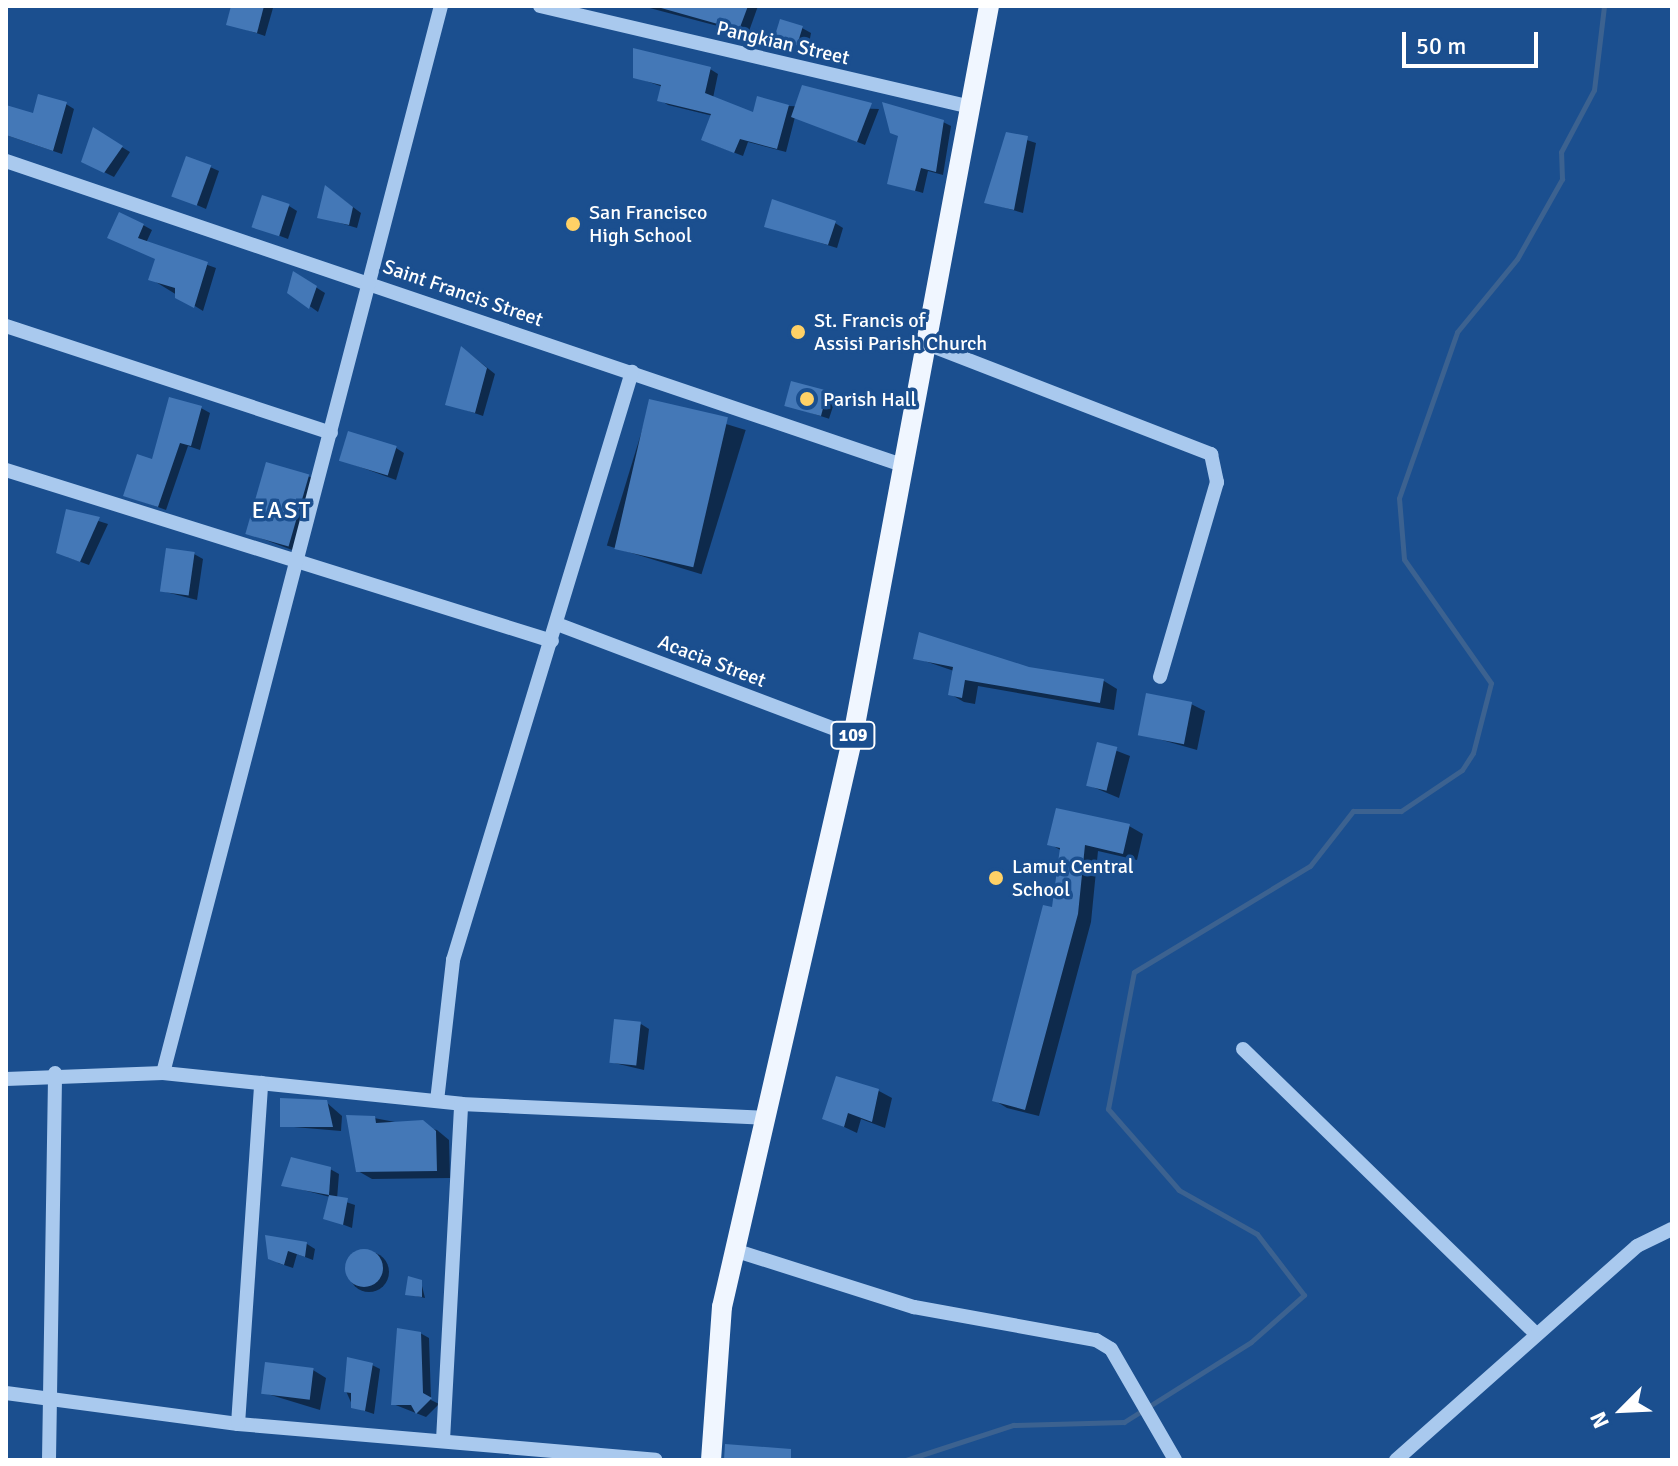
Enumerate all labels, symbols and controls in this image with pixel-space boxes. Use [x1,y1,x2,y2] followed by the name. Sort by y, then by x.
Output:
[714,16,852,70] street label: Pangkian Street
[1406,16,1542,66] scale bar
[1416,31,1466,61] text: 50 m
[589,200,707,247] place label: San Francisco High School
[564,215,582,233] marker: San Francisco High School
[380,254,546,332] street label: Saint Francis Street
[814,308,987,355] place label: St. Francis of Assisi Parish Church
[789,323,807,341] marker: St. Francis of Assisi Parish Church
[823,387,916,411] place label: Parish Hall
[798,390,816,408] marker: Parish Hall
[252,497,312,525] district label: EAST
[655,630,769,692] street label: Acacia Street
[829,721,877,749] road number: 109
[1012,854,1134,901] place label: Lamut Central School
[987,869,1005,887] marker: Lamut Central School
[1582,1370,1662,1450] north arrow
[1584,1407,1615,1432] text: N

